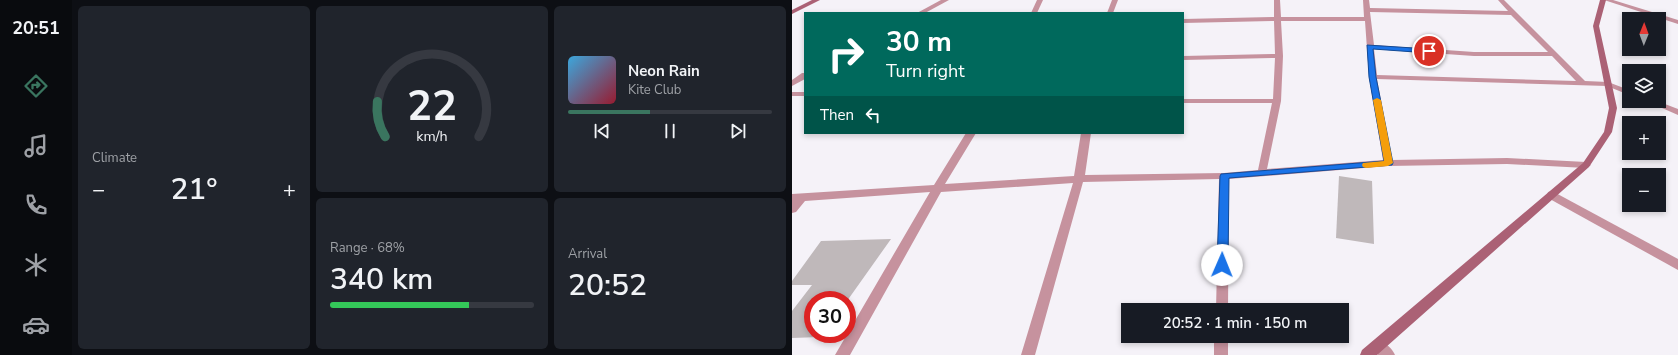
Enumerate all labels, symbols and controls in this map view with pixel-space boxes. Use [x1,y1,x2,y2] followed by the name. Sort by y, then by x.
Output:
[1622,12,1666,56] north arrow
[1622,12,1666,212] map controls
[12,16,60,40] text: 20:51
[886,23,952,61] text: 30 m
[820,28,872,80] icon: right
[1412,34,1446,68] pin
[1418,40,1440,62] icon: arrive
[886,59,965,83] text: Turn right
[628,61,700,81] text: Neon Rain
[1622,64,1666,108] button: layers
[22,72,50,100] icon: directions
[407,78,457,135] text: 22
[628,81,681,99] text: Kite Club
[862,104,884,126] icon: left
[820,105,854,125] text: Then
[1622,116,1666,160] button: +
[591,120,613,142] icon: previous
[659,120,681,142] icon: pause
[727,120,749,142] icon: next
[416,127,448,146] text: km/h
[22,132,50,160] icon: music
[92,149,137,167] text: Climate
[1622,168,1666,212] button: −
[170,169,218,210] text: 21°
[92,175,105,205] text: −
[283,175,296,205] text: +
[22,191,50,219] icon: phone
[330,239,405,257] text: Range · 68%
[1201,244,1243,286] position arrow
[568,245,607,263] text: Arrival
[22,251,50,279] icon: climate
[330,259,433,300] text: 340 km
[568,265,647,306] text: 20:52
[804,291,856,343] speed limit sign: 30
[22,311,50,339] icon: car
[1163,313,1307,333] text: 20:52 · 1 min · 150 m

